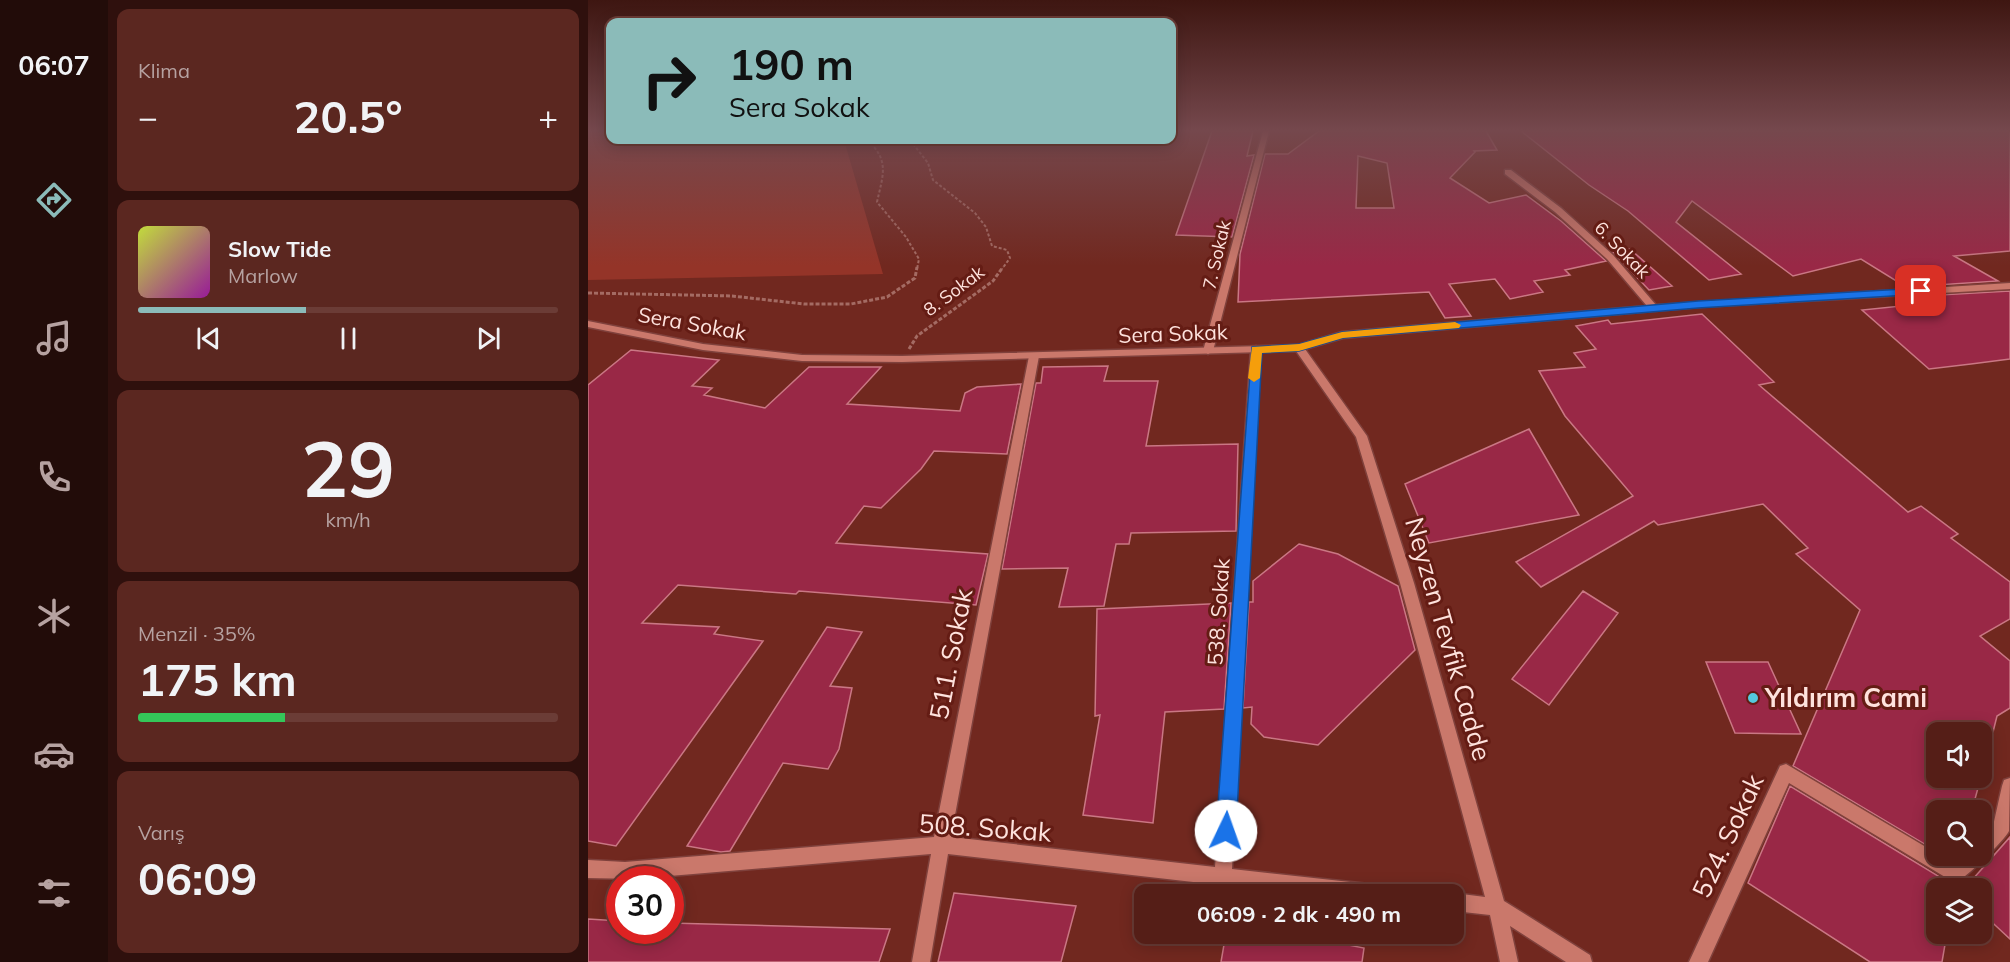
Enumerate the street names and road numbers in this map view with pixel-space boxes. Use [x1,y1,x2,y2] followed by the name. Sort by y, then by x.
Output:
[1590,216,1656,283] street label: 6. Sokak
[1197,217,1236,292] street label: 7. Sokak
[919,260,989,321] street label: 8. Sokak
[636,301,748,345] street label: Sera Sokak
[1118,318,1228,348] street label: Sera Sokak
[1398,513,1499,764] street label: Neyzen Tevfik Cadde
[1201,557,1235,666] street label: 538. Sokak
[922,585,979,722] street label: 511. Sokak
[1685,768,1771,903] street label: 524. Sokak
[918,806,1053,849] street label: 508. Sokak

